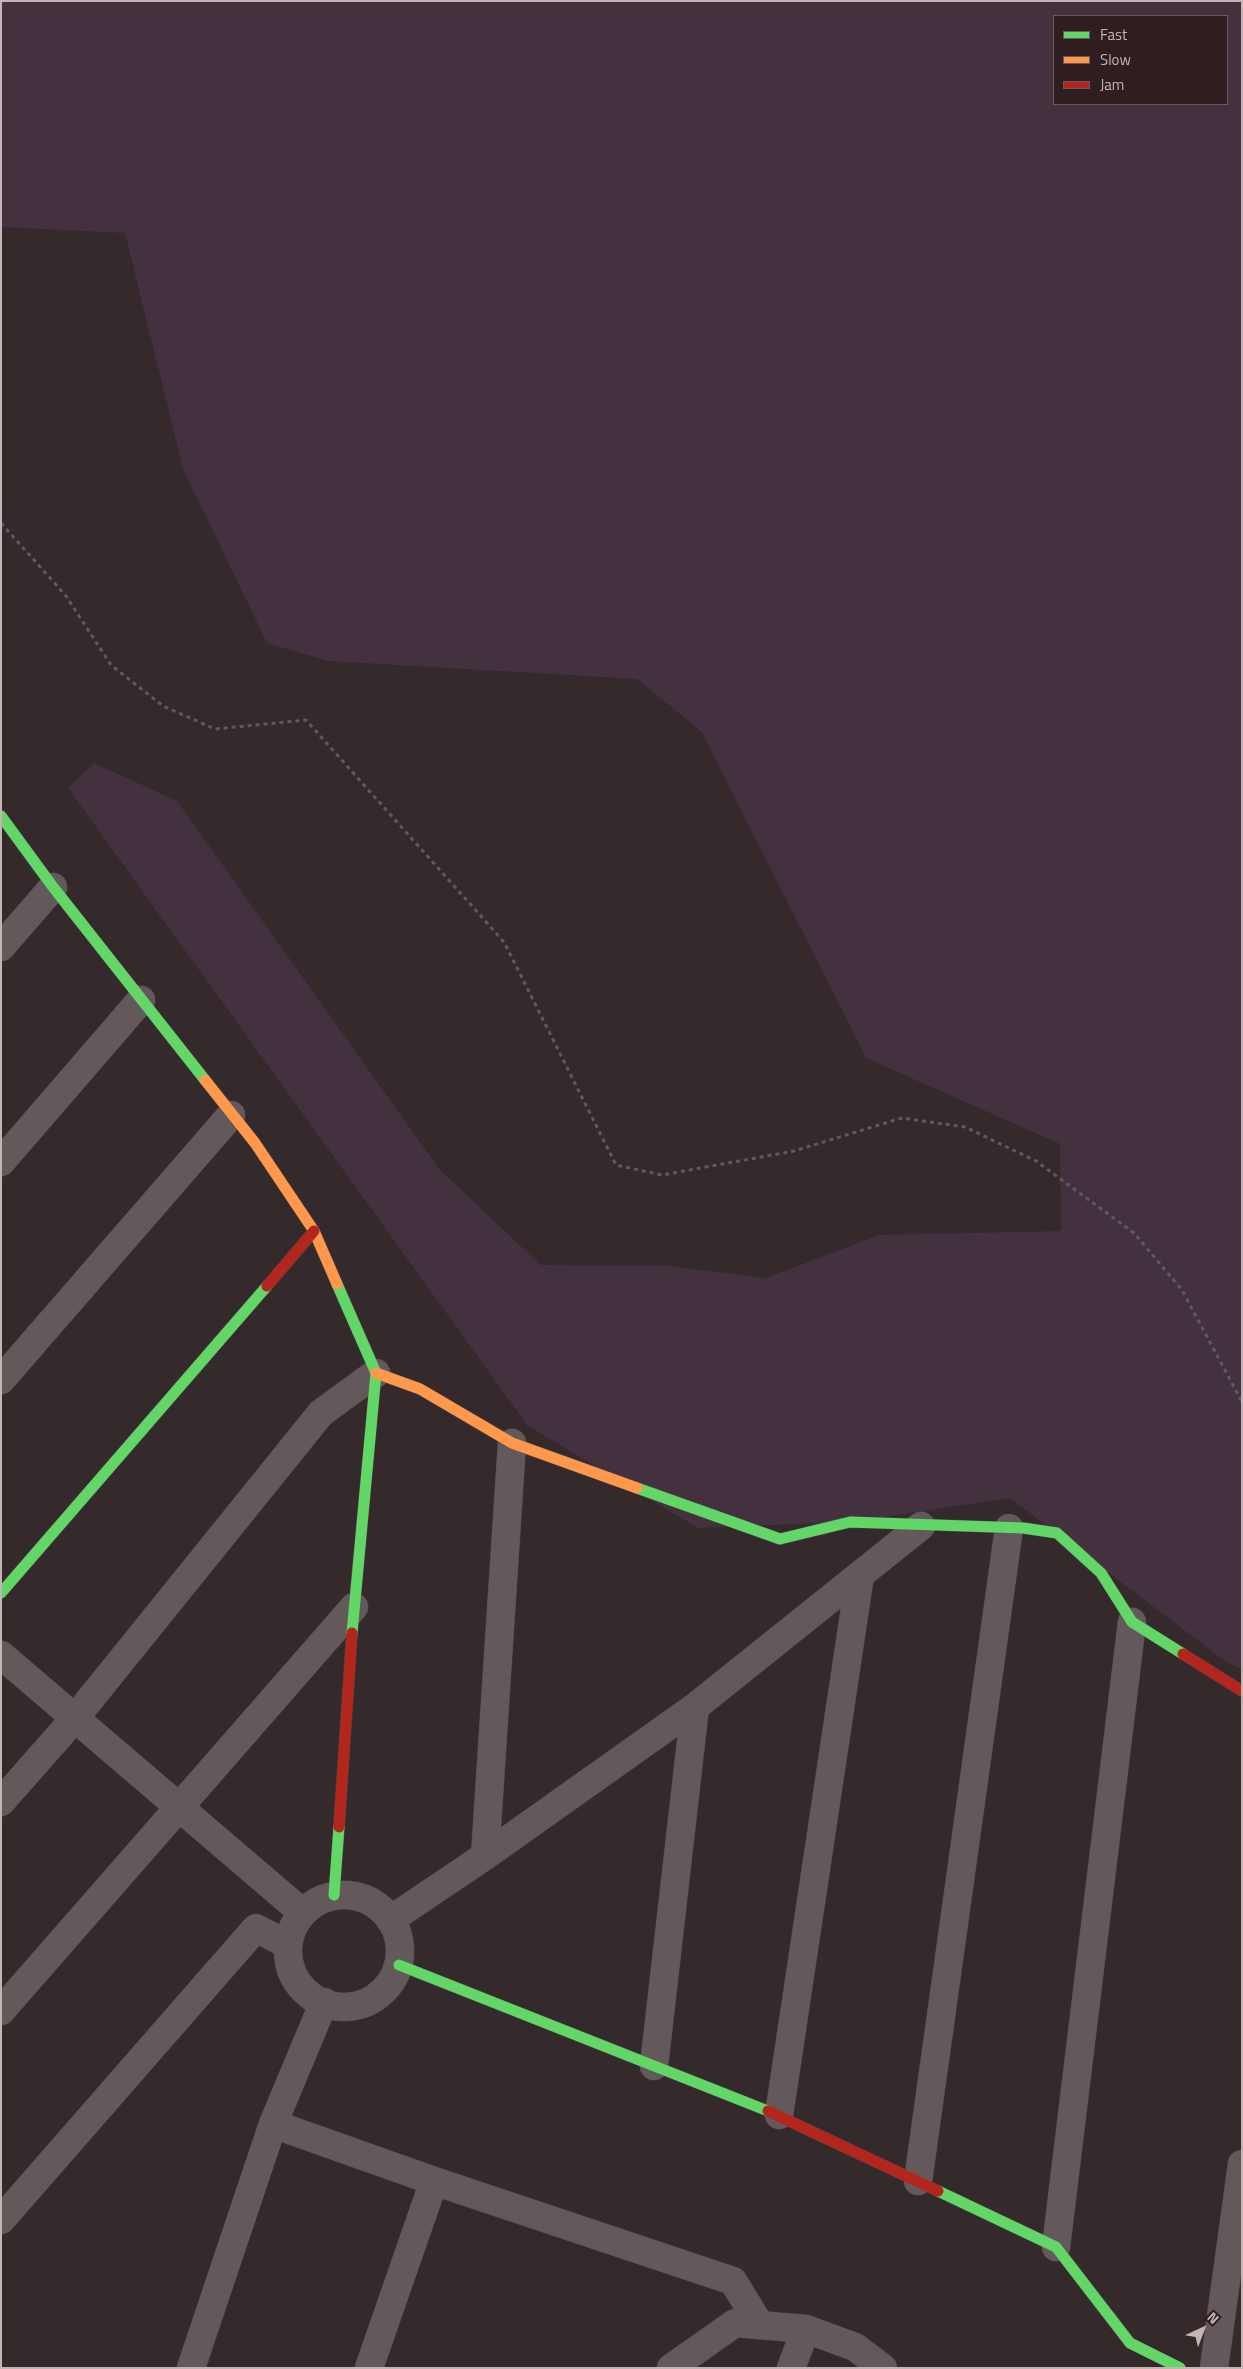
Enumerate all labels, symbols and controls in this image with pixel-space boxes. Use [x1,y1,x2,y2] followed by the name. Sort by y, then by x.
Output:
[1053,15,1228,105] legend
[1100,23,1127,46] text: Fast
[1100,48,1131,71] text: Slow
[1100,73,1124,96] text: Jam
[1178,2304,1228,2354] north arrow
[1203,2307,1224,2329] text: N

